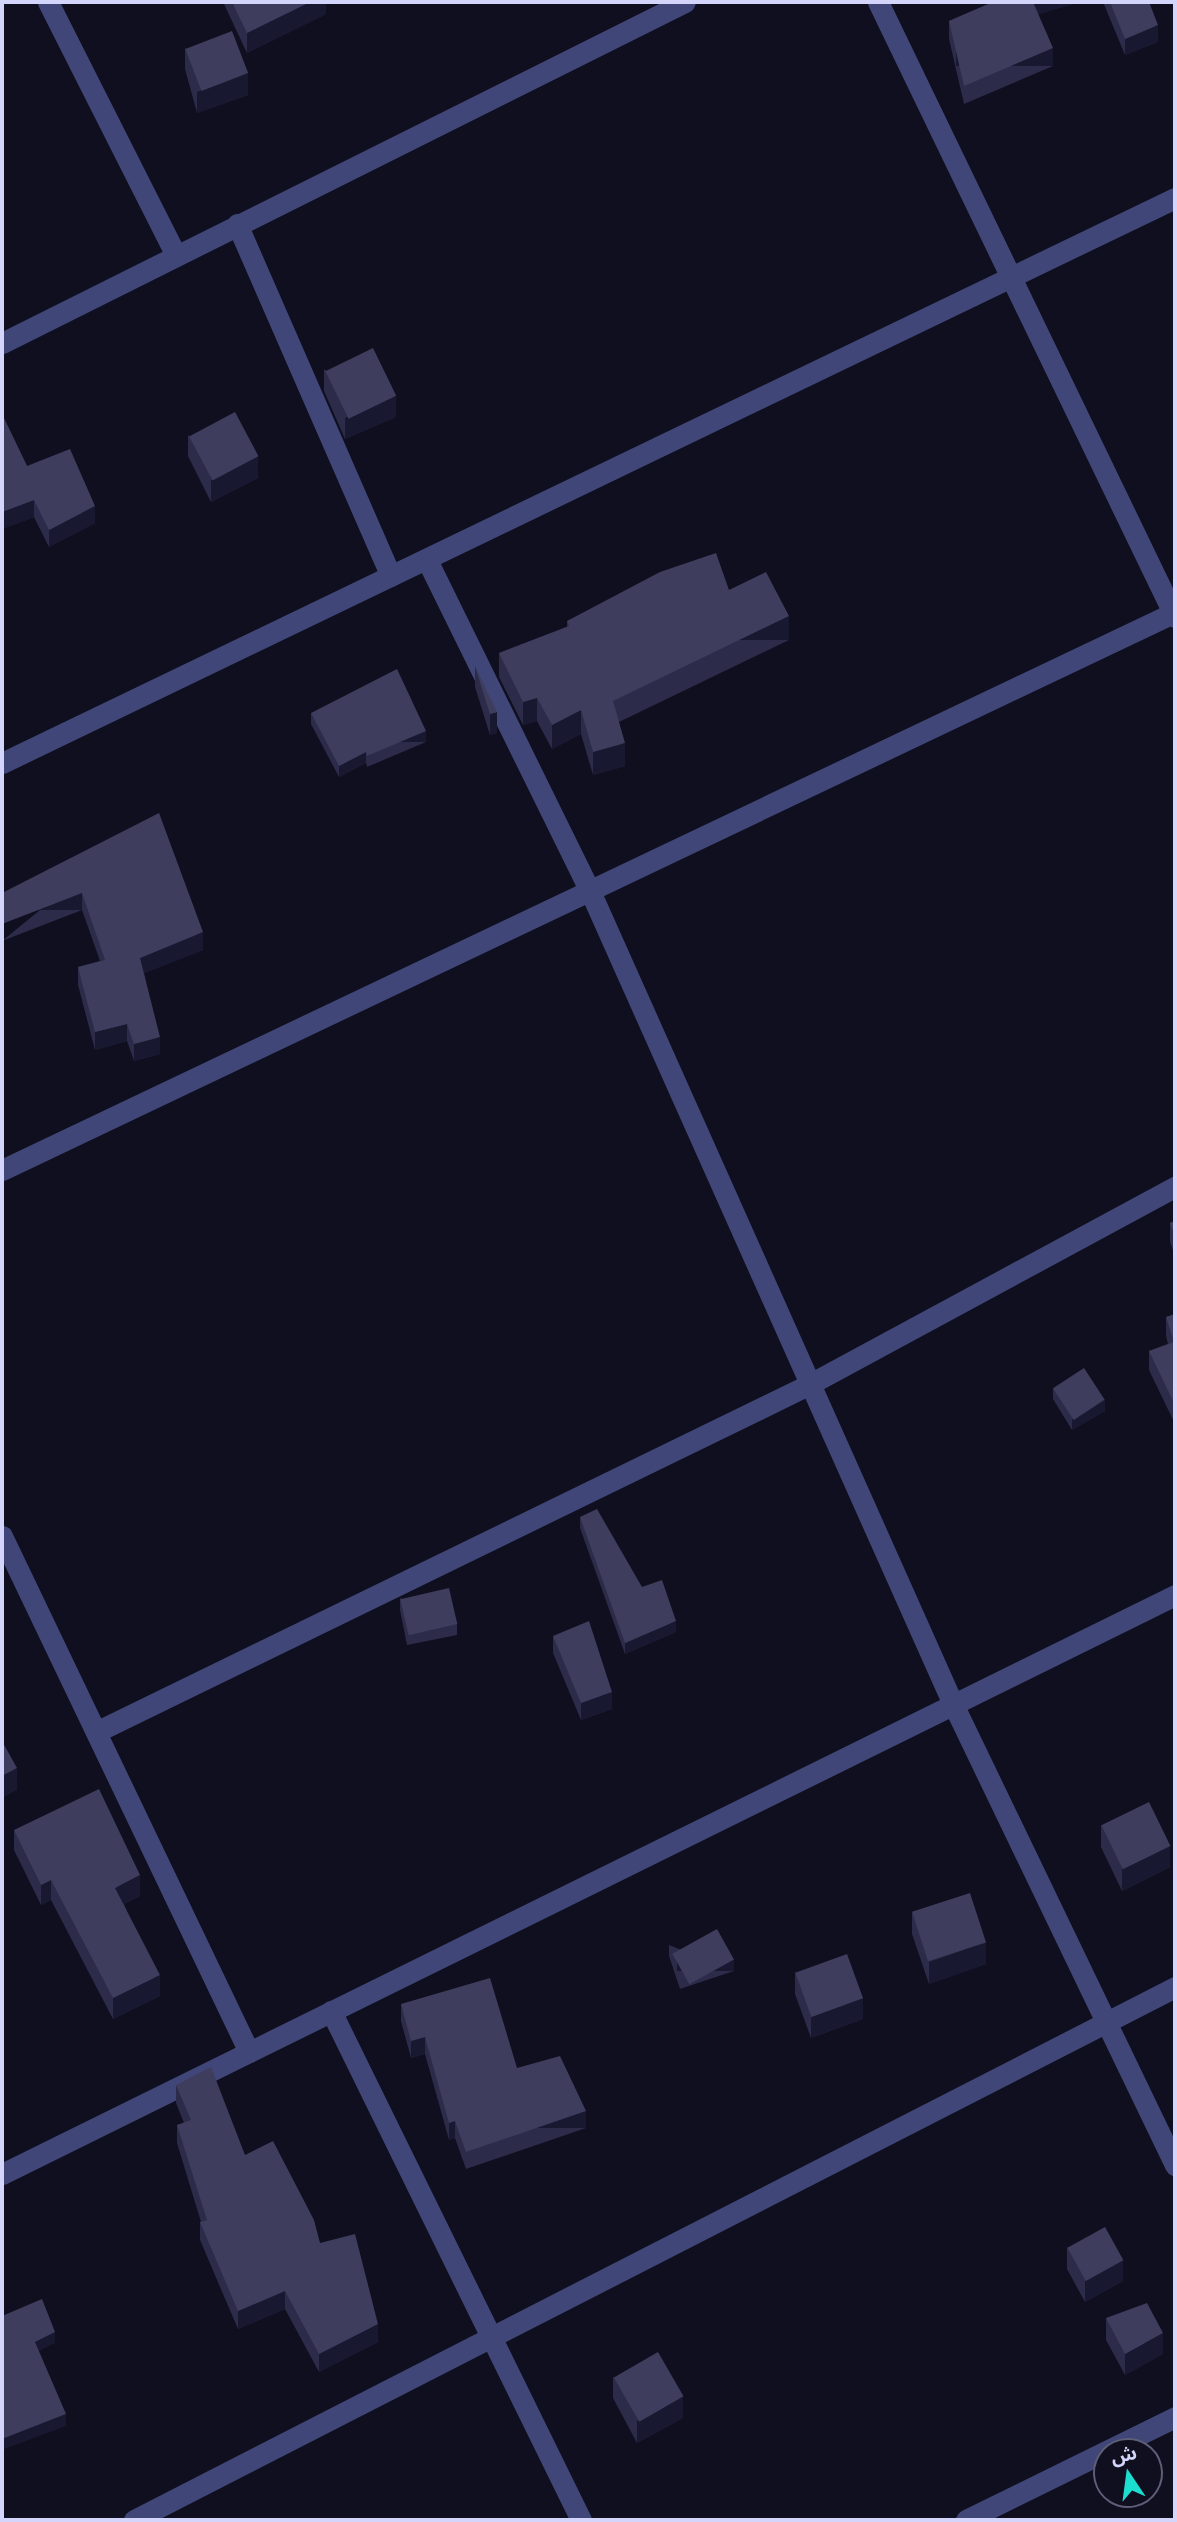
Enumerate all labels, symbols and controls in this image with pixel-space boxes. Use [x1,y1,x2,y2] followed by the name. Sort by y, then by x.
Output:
[1093,2438,1163,2508] north arrow
[1108,2440,1139,2468] text: ش

